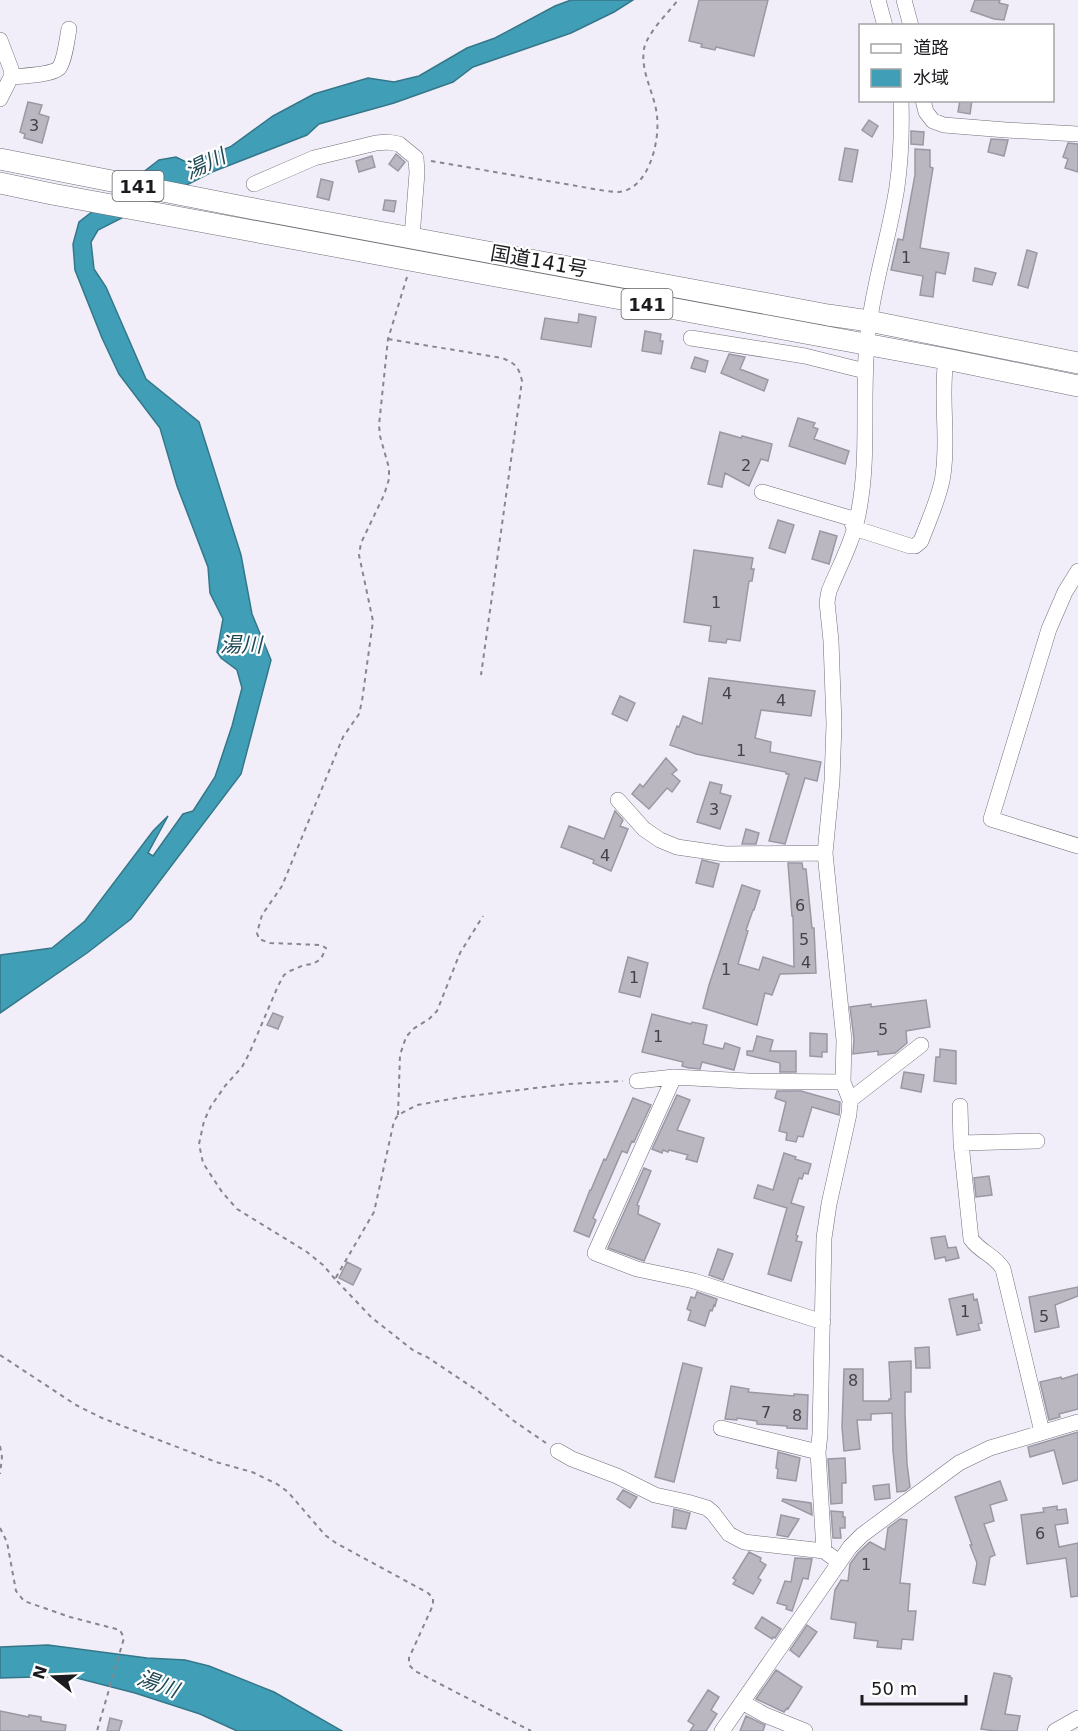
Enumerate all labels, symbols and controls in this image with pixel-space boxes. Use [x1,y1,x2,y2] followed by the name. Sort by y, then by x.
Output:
[859,24,1054,102] legend
[913,37,949,58] text: 道路
[913,67,949,88] text: 水域
[29,116,39,135] house number: 3
[181,143,231,184] water label: 湯川
[112,171,164,201] road number: 141
[489,241,589,281] street label: 国道141号
[901,248,911,267] house number: 1
[622,289,672,319] road number: 141
[741,456,751,475] house number: 2
[711,593,721,612] house number: 1
[220,633,264,657] water label: 湯川
[722,684,732,703] house number: 4
[776,691,786,710] house number: 4
[736,741,746,760] house number: 1
[709,800,719,819] house number: 3
[600,846,610,865] house number: 4
[795,896,805,915] house number: 6
[799,930,809,949] house number: 5
[801,953,811,972] house number: 4
[721,960,731,979] house number: 1
[629,968,639,987] house number: 1
[878,1020,888,1039] house number: 5
[653,1027,663,1046] house number: 1
[960,1302,970,1321] house number: 1
[1039,1307,1049,1326] house number: 5
[848,1371,858,1390] house number: 8
[761,1403,771,1422] house number: 7
[792,1406,802,1425] house number: 8
[1035,1524,1045,1543] house number: 6
[861,1555,871,1574] house number: 1
[24,1647,84,1707] north arrow
[29,1663,51,1682] text: N
[134,1666,184,1703] water label: 湯川
[862,1668,966,1706] scale bar
[871,1678,917,1699] text: 50 m

